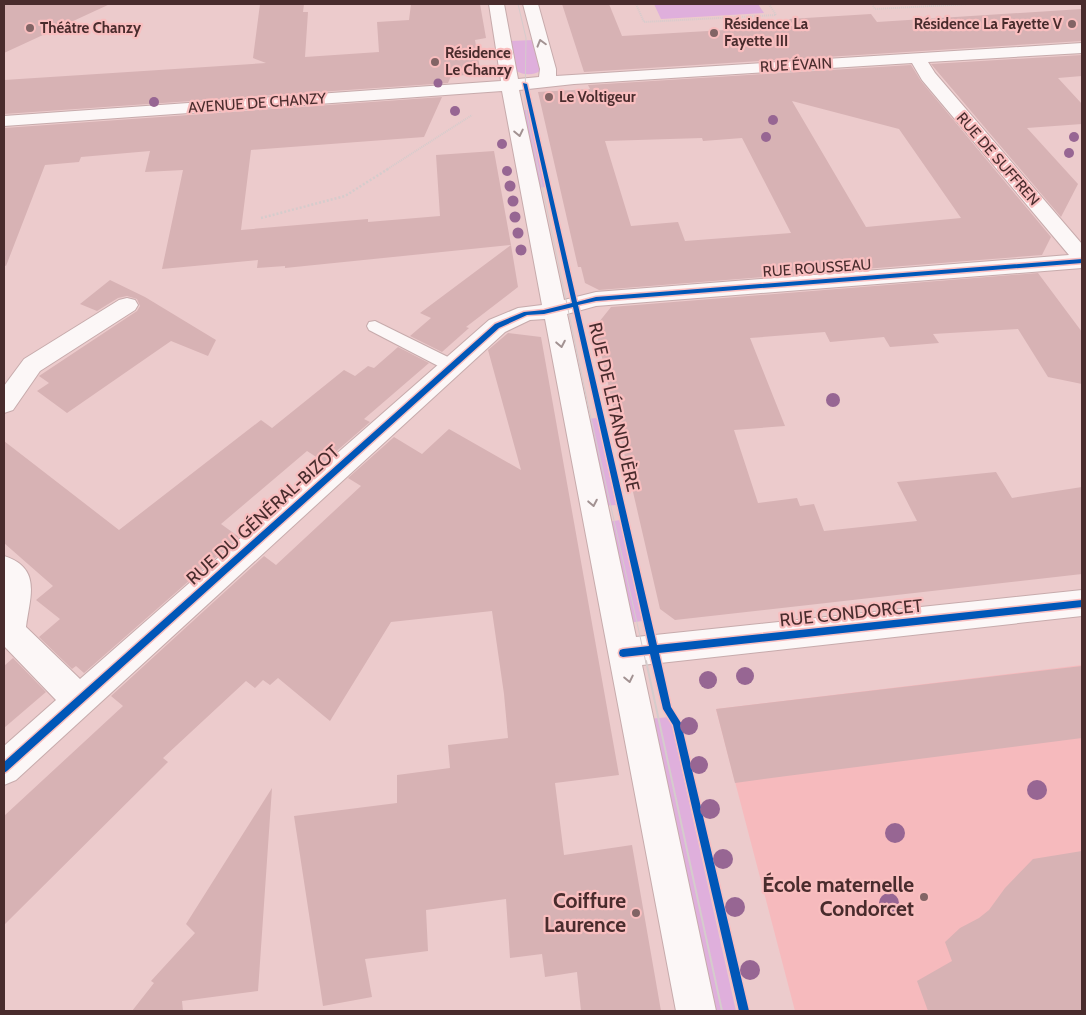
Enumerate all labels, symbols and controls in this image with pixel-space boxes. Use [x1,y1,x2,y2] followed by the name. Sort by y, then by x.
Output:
[724,15,809,50] place label: Résidence La Fayette III
[914,15,1063,33] place label: Résidence La Fayette V
[1066,18,1078,30] marker: Résidence La Fayette V
[40,19,142,37] place label: Théâtre Chanzy
[24,22,36,34] marker: Théâtre Chanzy
[708,27,720,39] marker: Résidence La Fayette III
[536,39,546,47] one-way arrow
[445,44,513,79] place label: Résidence Le Chanzy
[760,53,832,76] street label: RUE ÉVAIN
[429,56,441,68] marker: Résidence Le Chanzy
[559,88,636,106] place label: Le Voltigeur
[188,89,327,117] street label: AVENUE DE CHANZY
[543,91,555,103] marker: Le Voltigeur
[953,109,1043,209] street label: RUE DE SUFFREN
[513,129,524,137] one-way arrow
[762,255,872,281] street label: RUE ROUSSEAU
[584,320,644,494] street label: RUE DE LÉTANDUÈRE
[556,339,566,348] one-way arrow
[182,440,344,589] street label: RUE DU GÉNÉRAL-BIZOT
[588,499,598,508] one-way arrow
[778,595,924,631] street label: RUE CONDORCET
[623,675,634,684] one-way arrow
[762,872,914,921] place label: École maternelle Condorcet
[544,888,626,937] place label: Coiffure Laurence
[918,891,930,903] marker: École maternelle Condorcet
[630,907,642,919] marker: Coiffure Laurence

